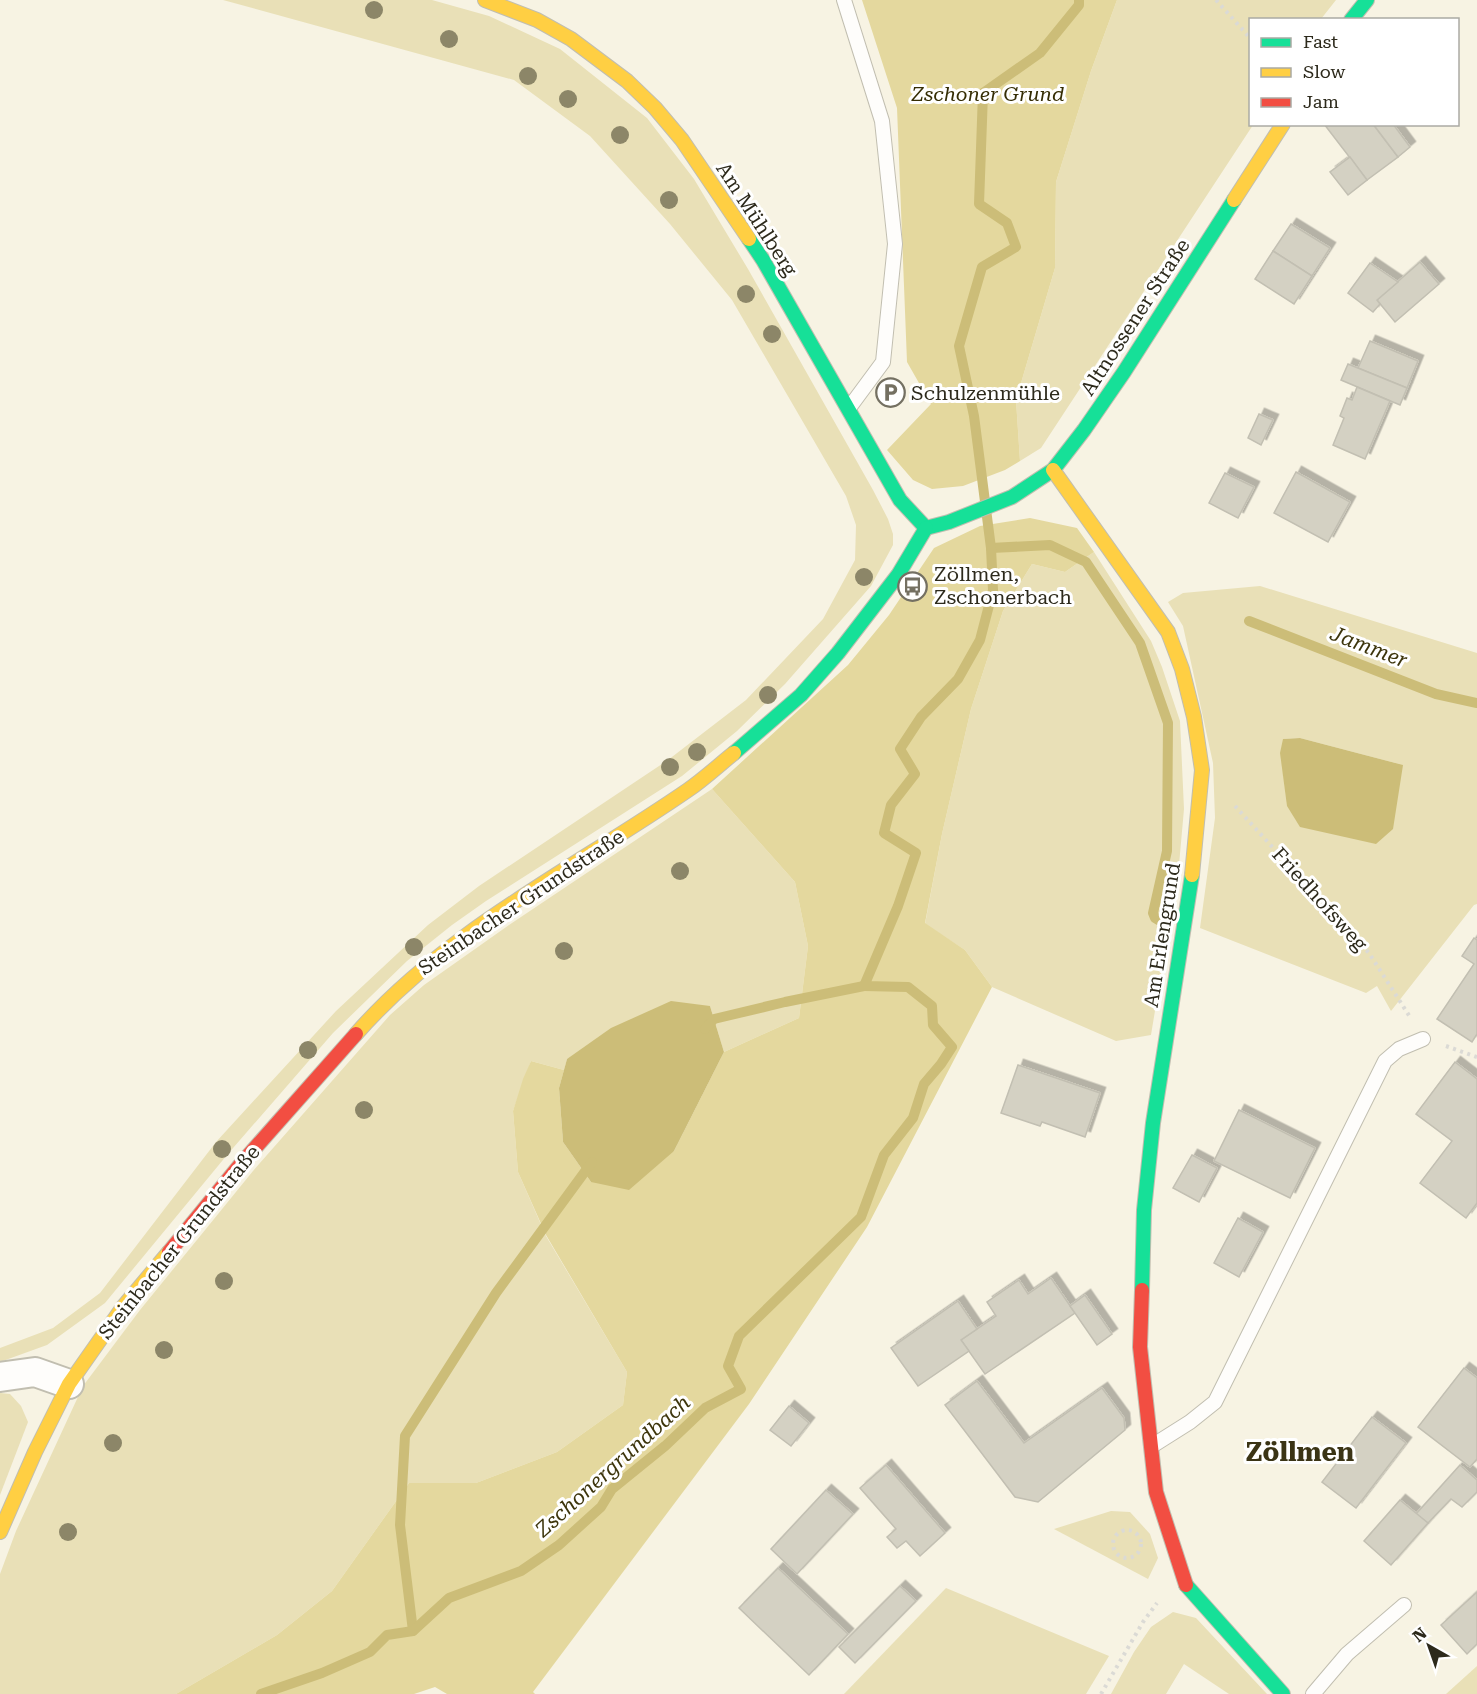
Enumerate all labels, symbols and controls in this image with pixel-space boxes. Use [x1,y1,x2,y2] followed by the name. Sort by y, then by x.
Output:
[1249,18,1459,126] legend
[1303,31,1338,52] text: Fast
[1303,61,1345,82] text: Slow
[911,82,1064,106] park label: Zschoner Grund
[1303,91,1339,112] text: Jam
[711,158,803,281] street label: Am Mühlberg
[1075,234,1195,400] street label: Altnossener Straße
[874,377,906,409] parking icon: Schulzenmühle
[911,381,1060,405] place label: Schulzenmühle
[934,562,1072,609] place label: Zöllmen, Zschonerbach
[897,570,929,602] bus stop icon: Zöllmen, Zschonerbach
[1326,621,1411,673] water label: Jammer
[414,824,628,980] street label: Steinbacher Grundstraße
[1267,842,1373,956] street label: Friedhofsweg
[1139,861,1185,1009] street label: Am Erlengrund
[93,1140,265,1344] street label: Steinbacher Grundstraße
[530,1390,695,1542] water label: Zschonergrundbach
[1246,1437,1354,1467] district label: Zöllmen
[1399,1616,1459,1676] north arrow
[1409,1624,1431,1646] text: N

